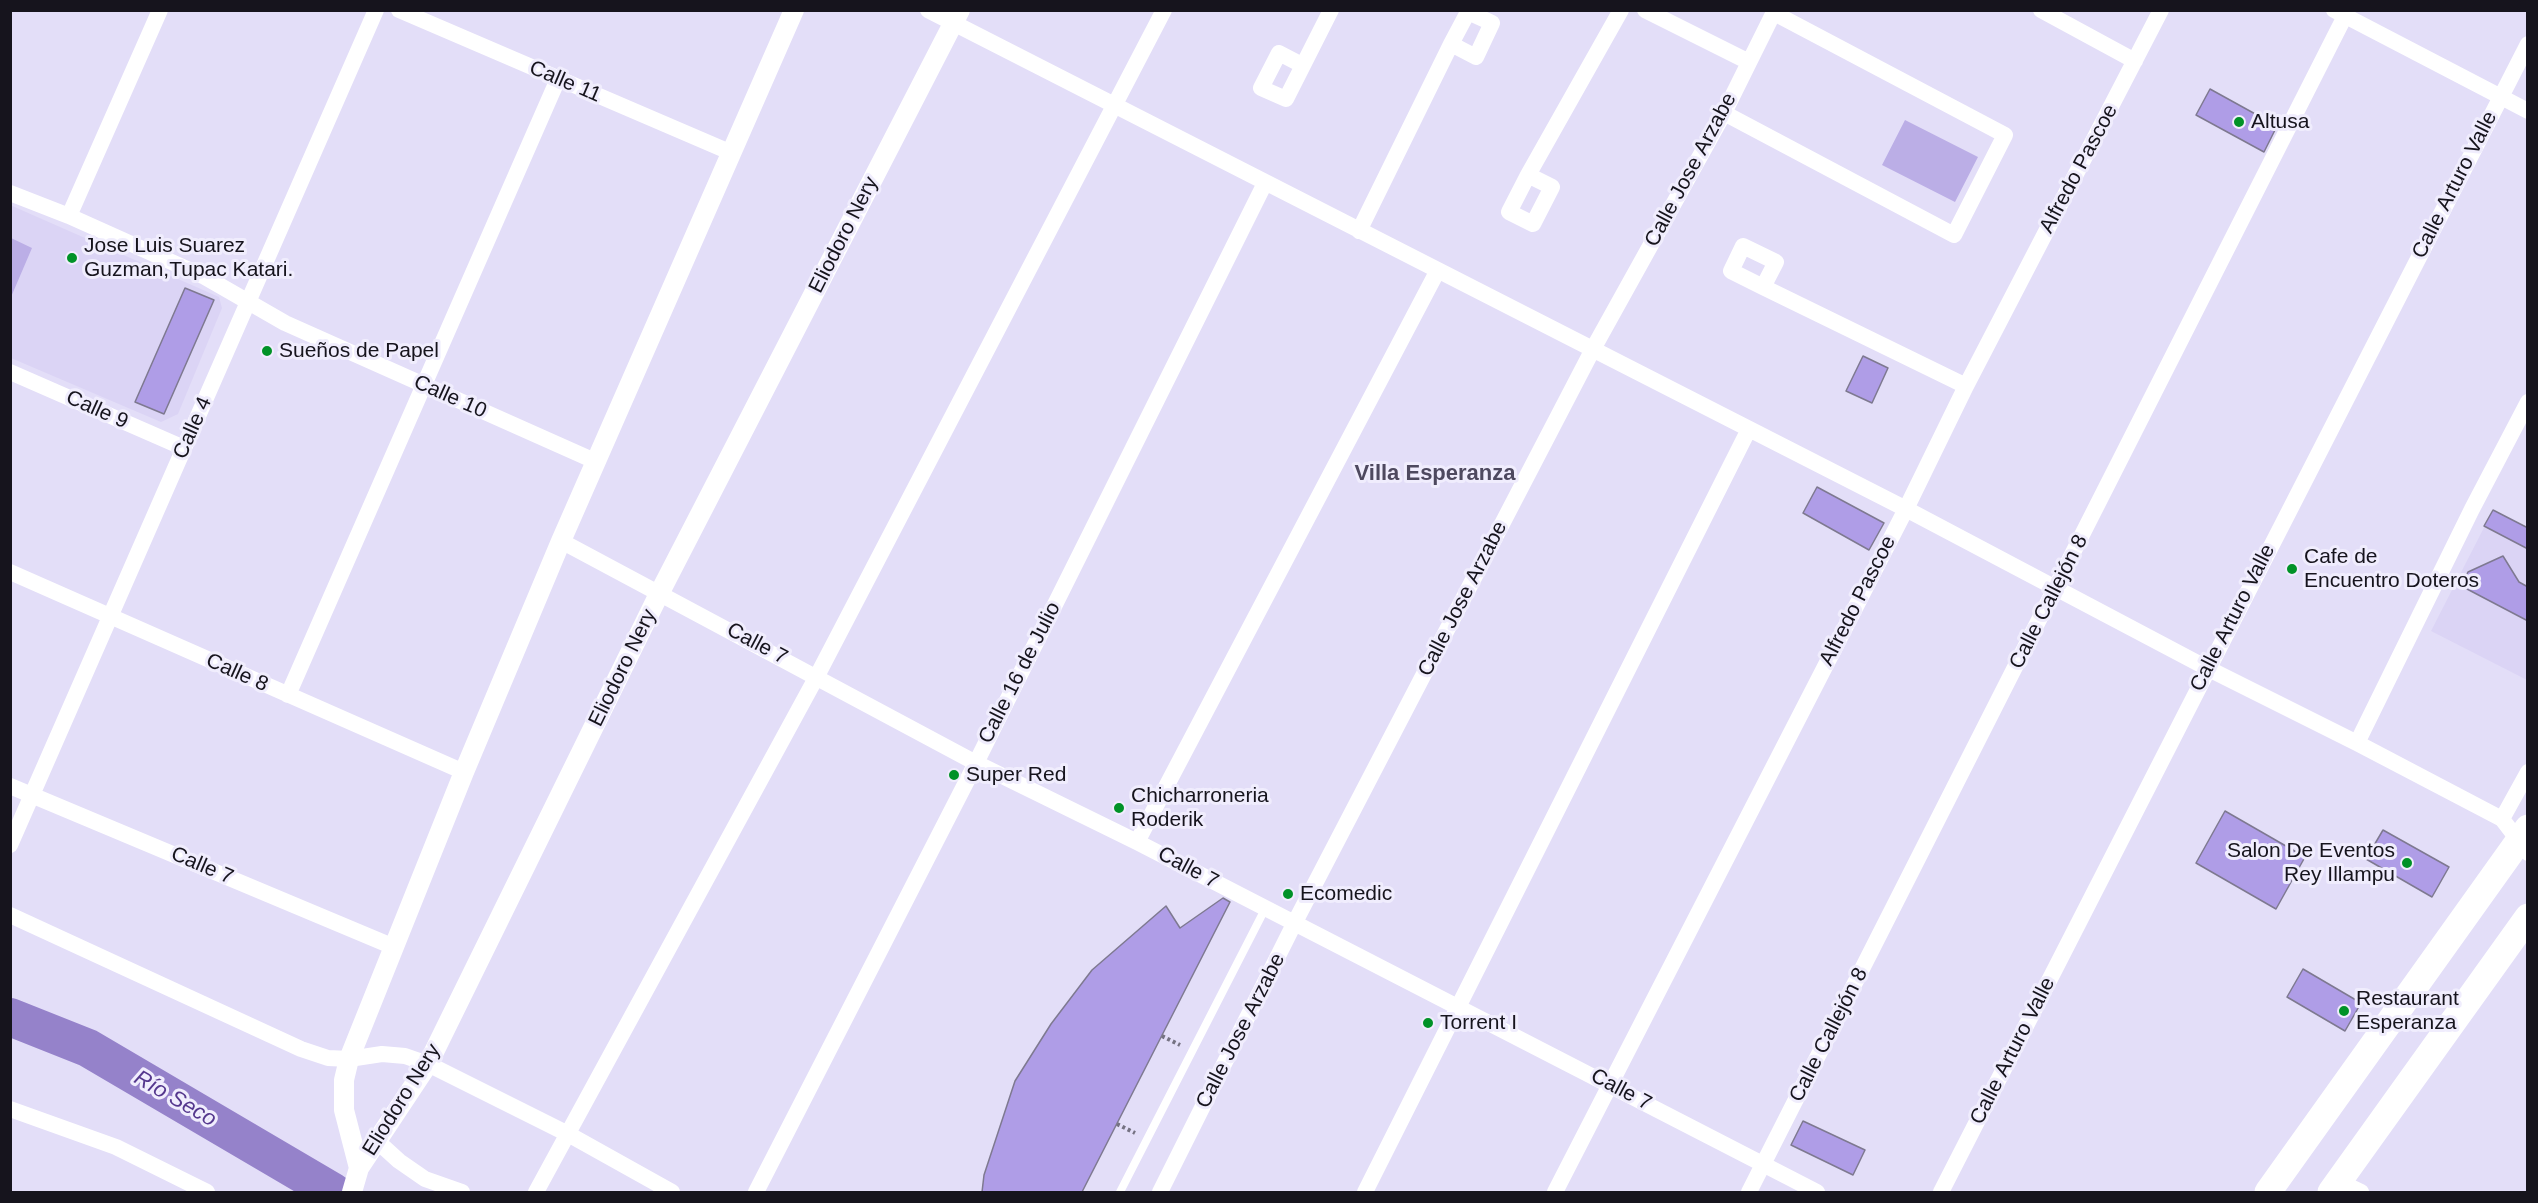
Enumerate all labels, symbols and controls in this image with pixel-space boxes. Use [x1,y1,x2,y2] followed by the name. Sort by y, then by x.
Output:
[525,56,605,108] street label: Calle 11
[1640,89,1742,251] street label: Calle Jose Arzabe
[2034,100,2124,238] street label: Alfredo Pascoe
[2407,107,2503,263] street label: Calle Arturo Valle
[2251,109,2309,135] place label: Altusa
[2232,115,2246,129] marker: Altusa
[804,173,884,297] street label: Eliodoro Nery
[84,233,293,283] place label: Jose Luis Suarez Guzman,Tupac Katari.
[65,251,79,265] marker: Jose Luis Suarez Guzman,Tupac Katari.
[279,338,439,364] place label: Sueños de Papel
[260,344,274,358] marker: Sueños de Papel
[410,370,490,424] street label: Calle 10
[62,385,132,435] street label: Calle 9
[168,393,218,463] street label: Calle 4
[1354,461,1516,487] district label: Villa Esperanza
[1413,517,1513,681] street label: Calle Jose Arzabe
[2004,531,2094,673] street label: Calle Callejón 8
[1814,532,1902,670] street label: Alfredo Pascoe
[2185,540,2281,696] street label: Calle Arturo Valle
[2304,544,2479,594] place label: Cafe de Encuentro Doteros
[2285,562,2299,576] marker: Cafe de Encuentro Doteros
[974,598,1066,748] street label: Calle 16 de Julio
[584,605,662,731] street label: Eliodoro Nery
[722,618,792,670] street label: Calle 7
[202,648,272,698] street label: Calle 8
[966,762,1066,788] place label: Super Red
[947,768,961,782] marker: Super Red
[1131,783,1269,833] place label: Chicharroneria Roderik
[1112,801,1126,815] marker: Chicharroneria Roderik
[2227,838,2395,888] place label: Salon De Eventos Rey Illampu
[167,842,237,890] street label: Calle 7
[1153,842,1223,894] street label: Calle 7
[2400,856,2414,870] marker: Salon De Eventos Rey Illampu
[1300,881,1392,907] place label: Ecomedic
[1281,887,1295,901] marker: Ecomedic
[1191,949,1291,1113] street label: Calle Jose Arzabe
[1784,964,1874,1106] street label: Calle Callejón 8
[1965,973,2061,1129] street label: Calle Arturo Valle
[2356,986,2459,1036] place label: Restaurant Esperanza
[2337,1004,2351,1018] marker: Restaurant Esperanza
[1440,1010,1517,1036] place label: Torrent I
[1421,1016,1435,1030] marker: Torrent I
[358,1039,446,1161] street label: Eliodoro Nery
[1586,1064,1656,1116] street label: Calle 7
[129,1065,221,1133] water label: Río Seco

